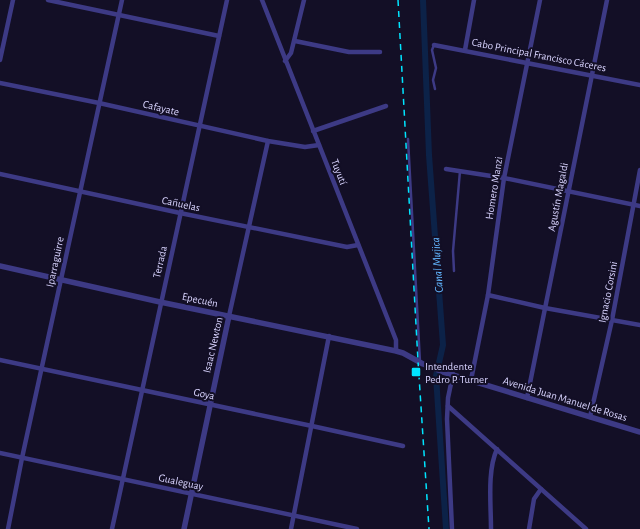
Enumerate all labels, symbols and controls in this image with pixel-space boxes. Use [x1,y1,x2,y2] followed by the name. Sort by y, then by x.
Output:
[471,37,607,73] street label: Cabo Principal Francisco Cáceres
[142,98,180,118] street label: Cafayate
[484,156,504,220] street label: Homero Manzi
[329,158,349,187] street label: Tuyutí
[546,162,570,232] street label: Agustín Magaldi
[161,195,201,213] street label: Cañuelas
[44,236,66,288] street label: Iparraguirre
[429,237,446,293] water label: Canal Mujica
[151,245,169,279] street label: Terrada
[597,260,619,324] street label: Ignacio Corsini
[181,291,219,309] street label: Epecuén
[201,316,225,374] street label: Isaac Newton
[425,361,488,385] place label: Intendente Pedro P. Turner
[410,366,422,378] marker: Intendente Pedro P. Turner
[502,375,628,423] street label: Avenida Juan Manuel de Rosas
[192,386,216,402] street label: Goya
[158,472,205,492] street label: Gualeguay

